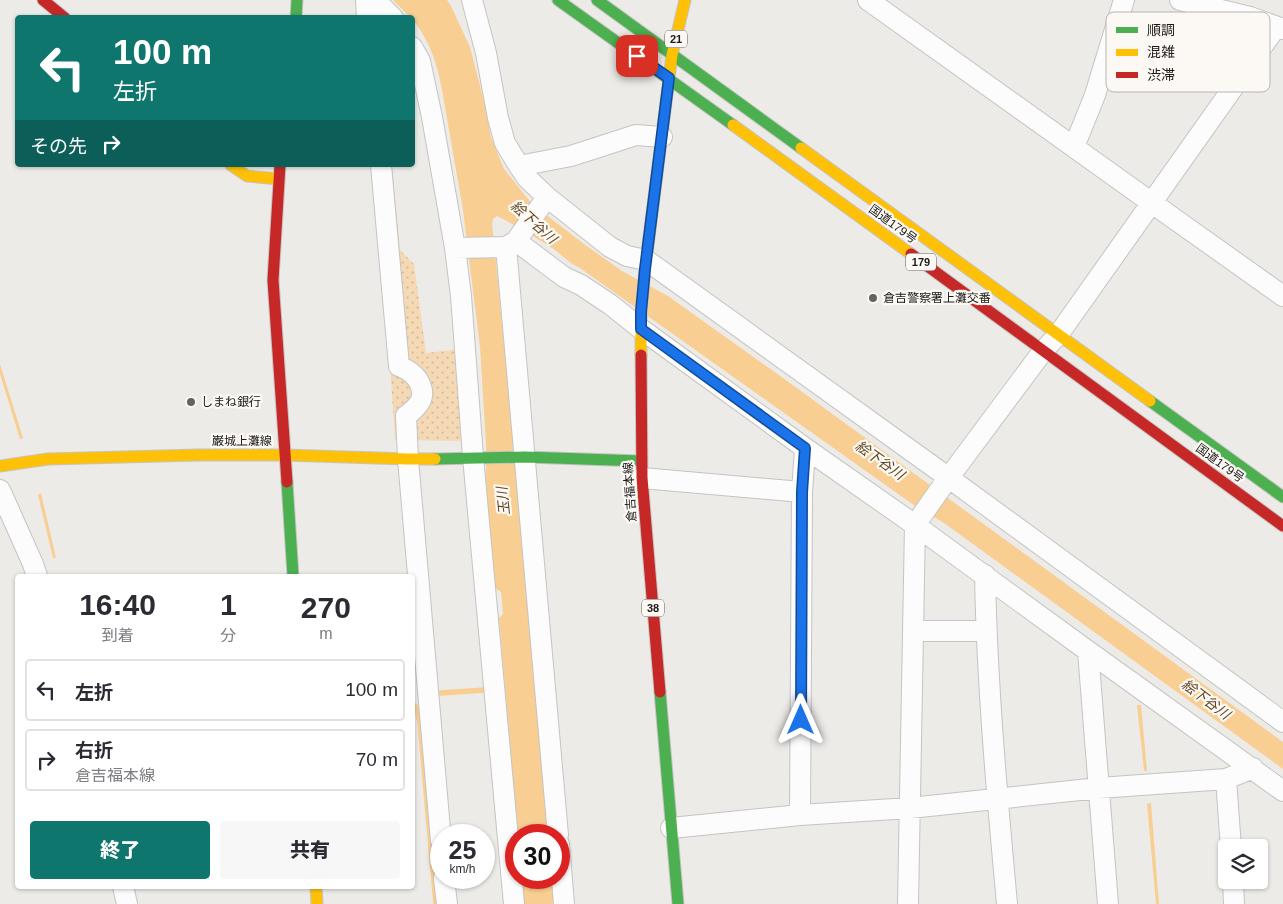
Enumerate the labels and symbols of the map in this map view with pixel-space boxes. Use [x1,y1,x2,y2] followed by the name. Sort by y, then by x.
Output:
[1106,12,1270,92] legend
[1147,22,1175,38] text: 順調
[665,30,687,48] road number: 21
[616,35,658,77] pin
[1147,44,1175,60] text: 混雑
[1147,67,1175,83] text: 渋滞
[508,197,562,248] water label: 絵下谷川
[866,202,920,246] street label: 国道179号
[906,253,936,270] road number: 179
[883,291,991,305] place label: 倉吉警察署上灘交番
[867,292,879,304] marker: 倉吉警察署上灘交番
[201,395,261,409] place label: しまね銀行
[185,396,197,408] marker: しまね銀行
[212,434,272,448] street label: 巌城上灘線
[852,437,909,484] water label: 絵下谷川
[1193,441,1247,485] street label: 国道179号
[621,462,639,522] street label: 倉吉福本線
[493,484,512,516] water label: 玉川
[642,600,664,616] road number: 38
[1179,676,1235,723] water label: 絵下谷川
[774,693,826,745] position arrow
[505,824,570,889] speed limit sign: 30

